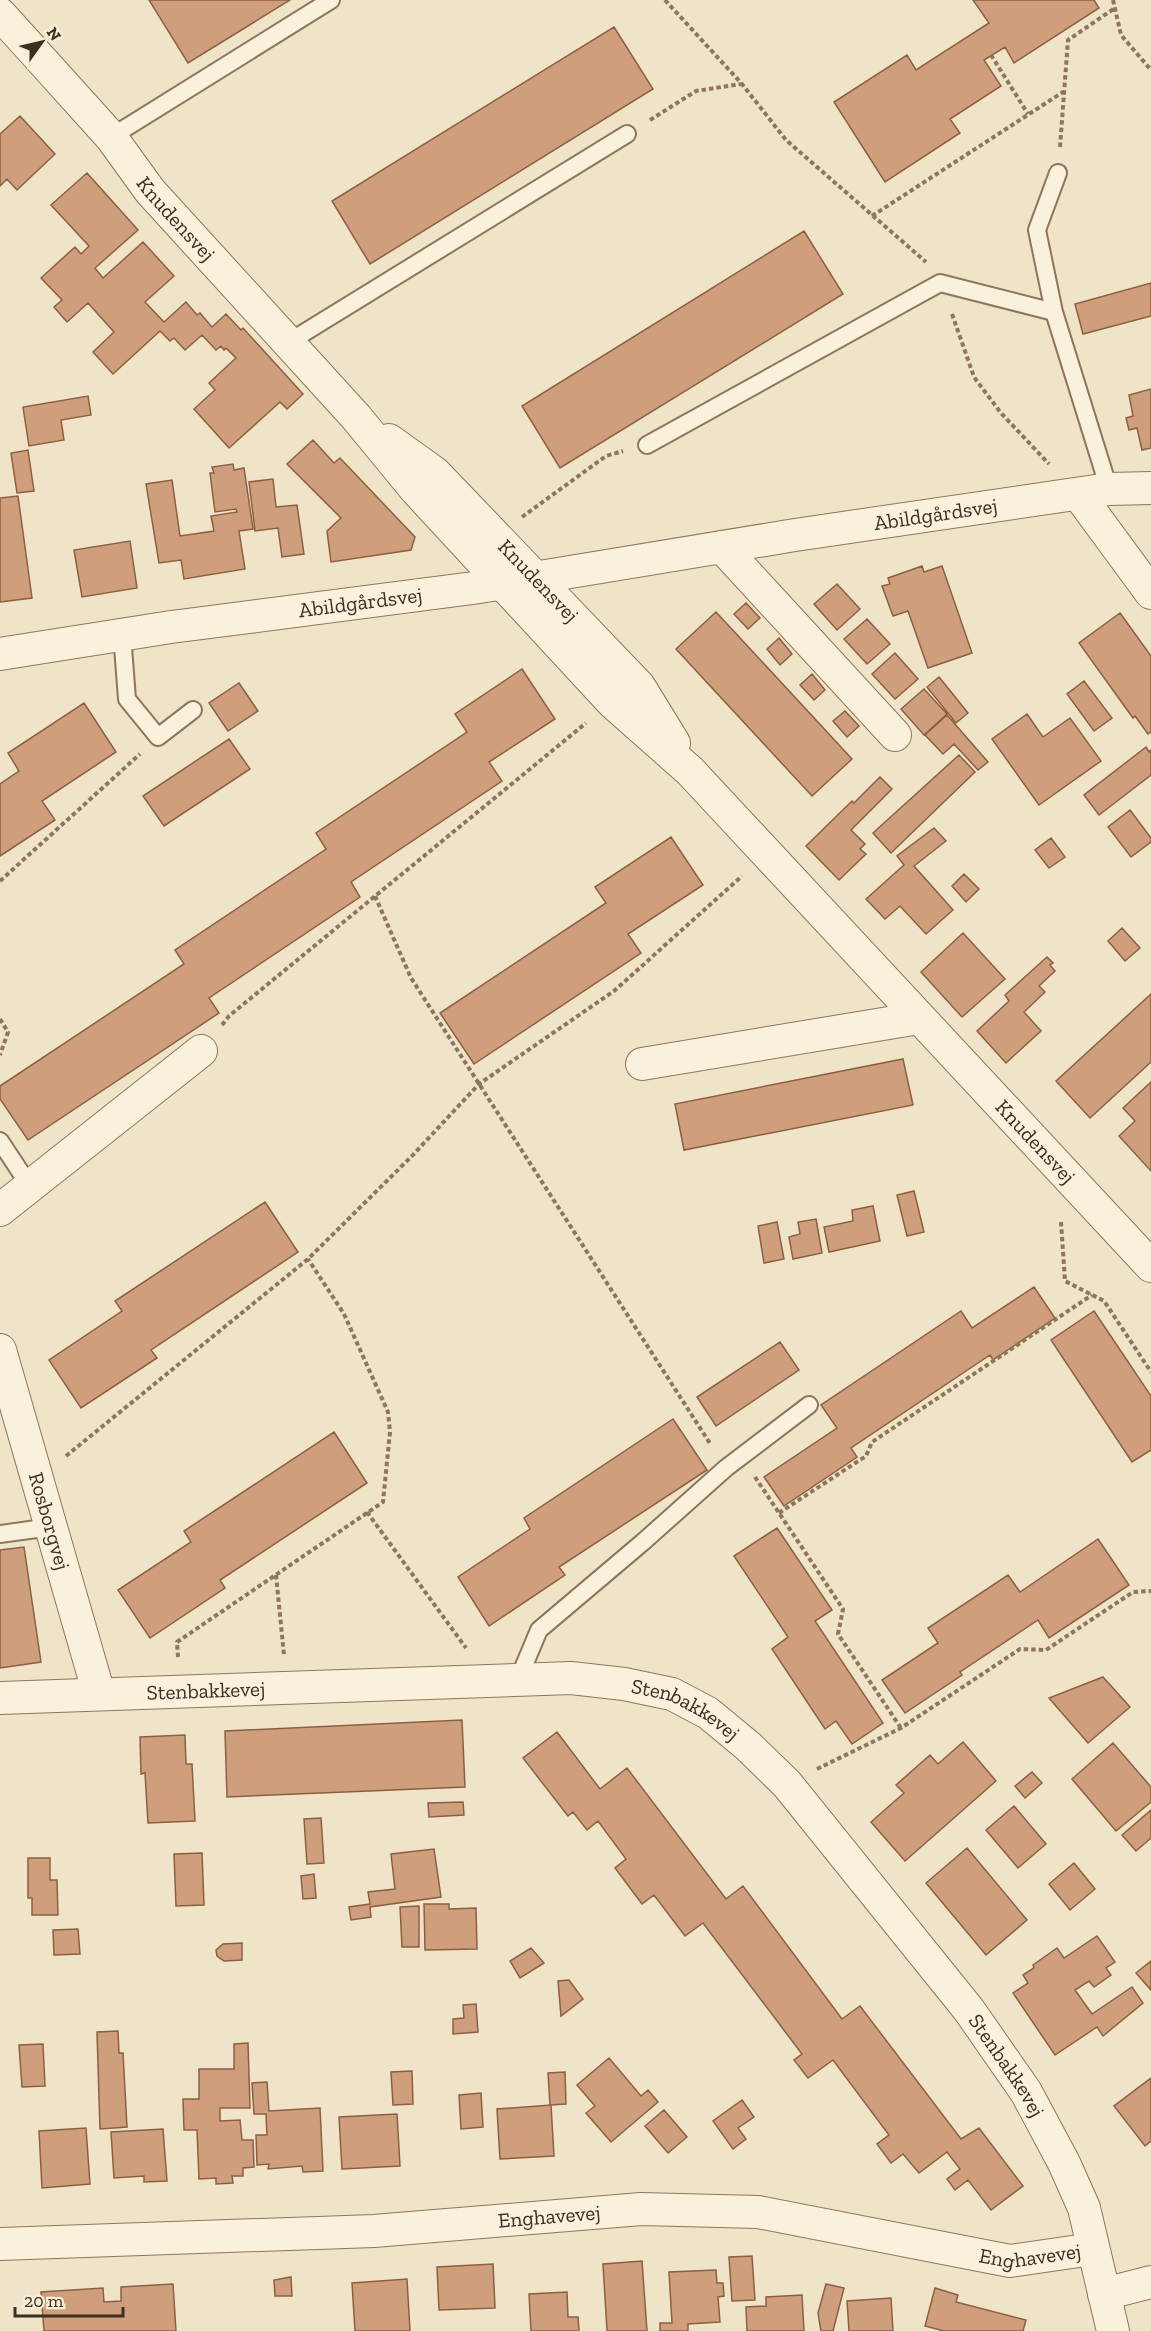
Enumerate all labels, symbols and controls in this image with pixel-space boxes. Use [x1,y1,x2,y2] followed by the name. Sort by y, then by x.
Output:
[12,12,72,72] north arrow
[43,24,65,44] text: N
[131,171,221,267] street label: Knudensvej
[872,493,999,535] street label: Abildgårdsvej
[493,534,584,628] street label: Knudensvej
[297,582,424,622] street label: Abildgårdsvej
[991,1094,1081,1189] street label: Knudensvej
[24,1469,76,1573] street label: Rosborgvej
[629,1673,745,1747] street label: Stenbakkevej
[146,1676,266,1705] street label: Stenbakkevej
[964,2009,1050,2122] street label: Stenbakkevej
[497,2199,601,2233] street label: Enghavevej
[977,2238,1083,2274] street label: Enghavevej
[15,2280,123,2318] scale bar
[24,2290,64,2312] text: 20 m

